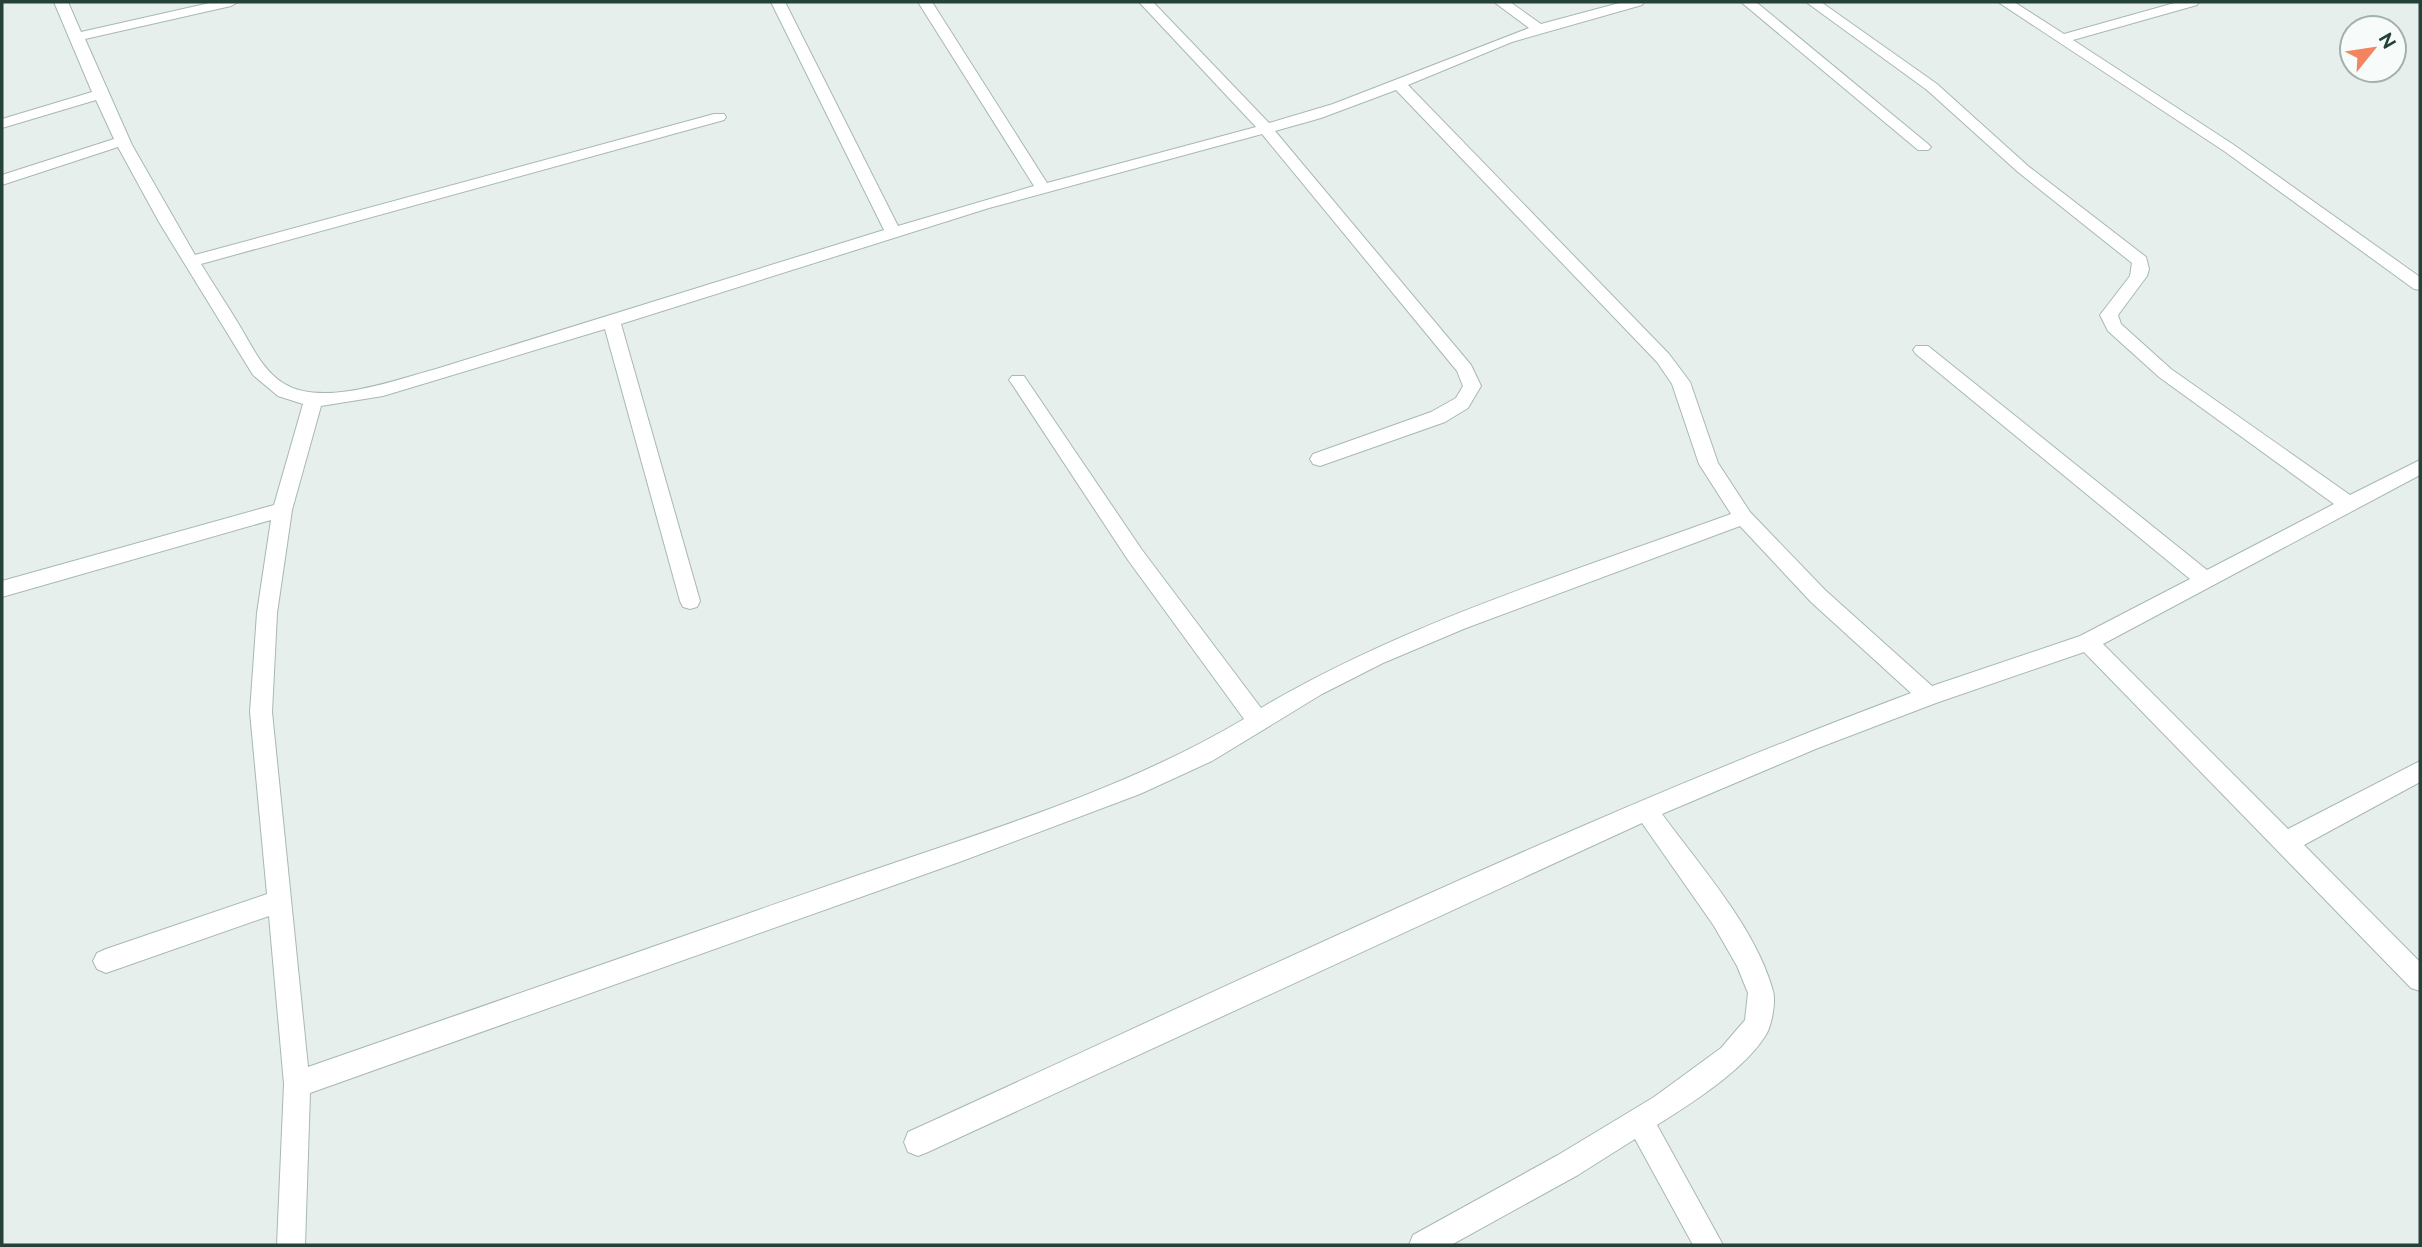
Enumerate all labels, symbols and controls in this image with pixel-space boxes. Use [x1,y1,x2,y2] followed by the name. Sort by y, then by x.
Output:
[2338,14,2408,84] north arrow
[2375,29,2401,52] text: N

